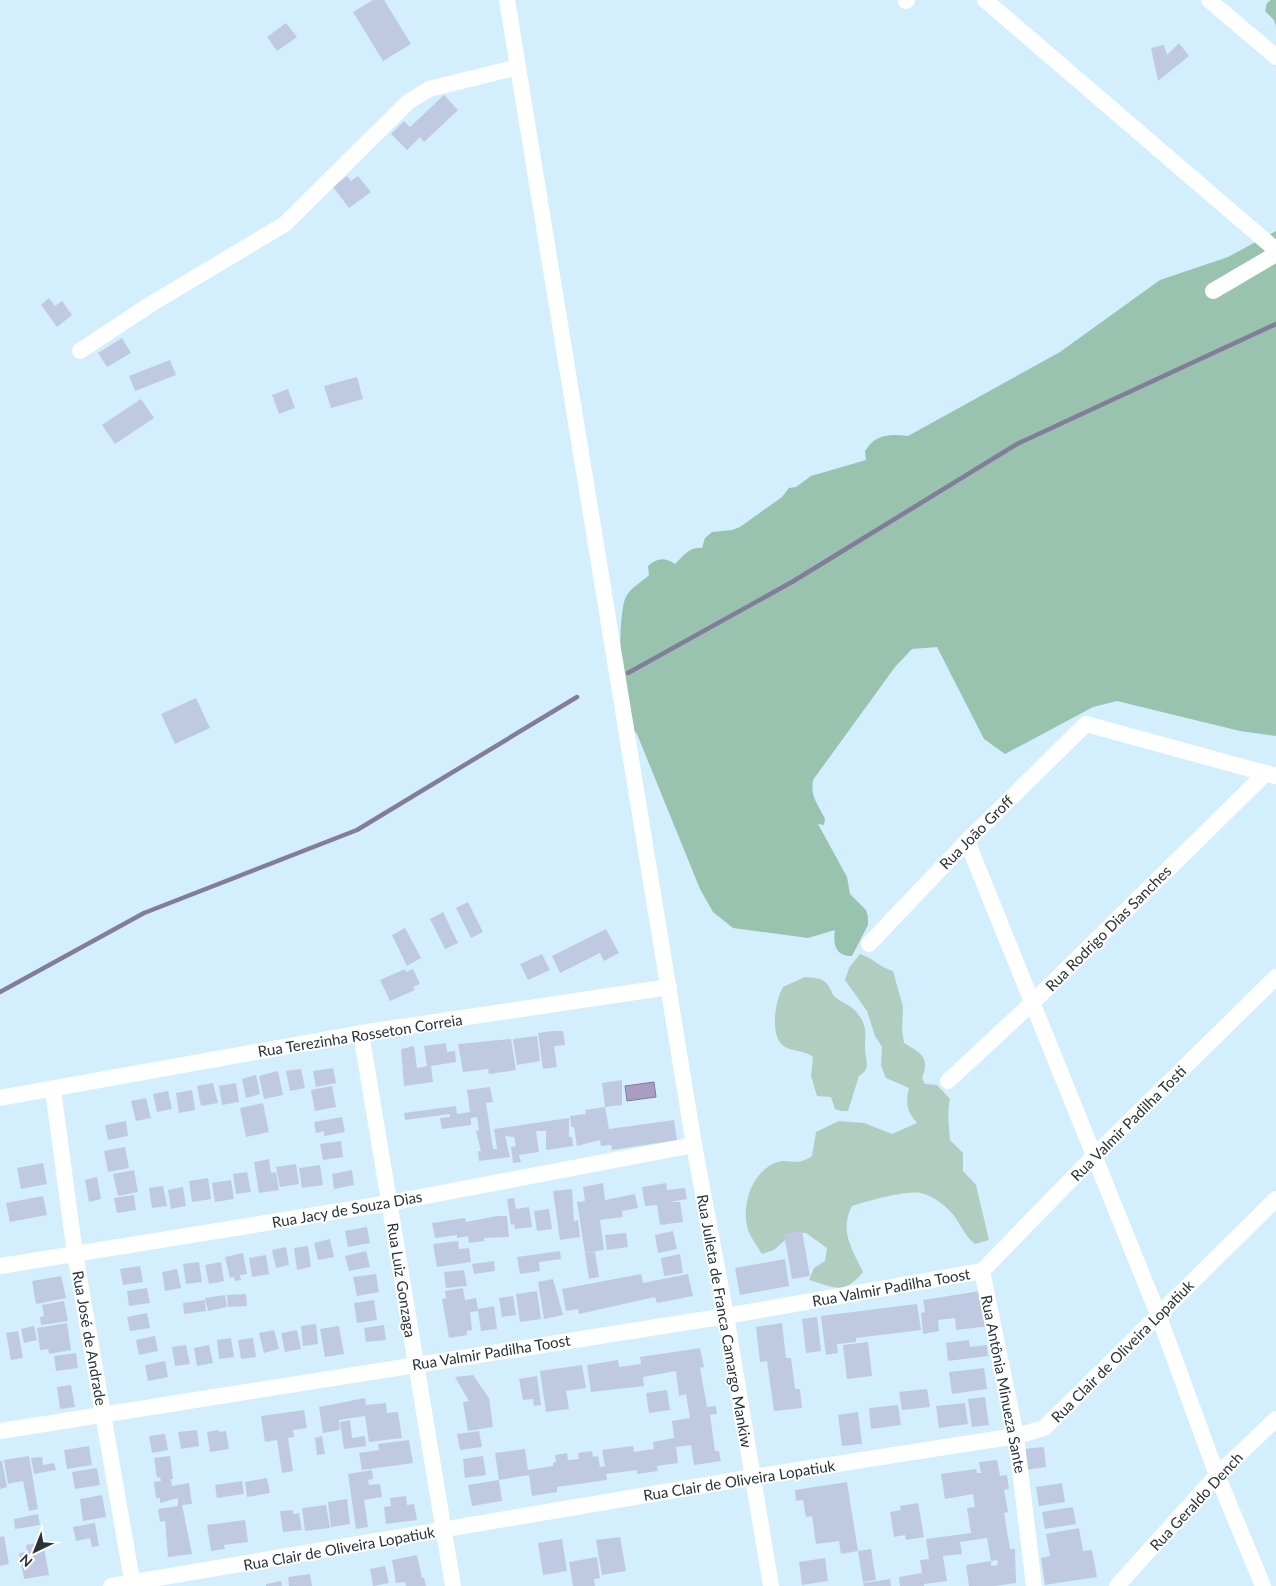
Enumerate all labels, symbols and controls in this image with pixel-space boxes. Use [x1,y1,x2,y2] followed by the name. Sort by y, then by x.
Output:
[935,791,1017,873] street label: Rua João Groff
[1041,861,1175,995] street label: Rua Rodrigo Dias Sanches
[256,1010,464,1060] street label: Rua Terezinha Rosseton Correia
[1067,1062,1189,1184] street label: Rua Valmir Padilha Tosti
[270,1187,424,1231] street label: Rua Jacy de Souza Dias
[694,1193,756,1449] street label: Rua Julieta de Franca Camargo Mankiw
[384,1221,420,1339] street label: Rua Luiz Gonzaga
[811,1264,972,1310] street label: Rua Valmir Padilha Toost
[69,1269,111,1407] street label: Rua José de Andrade
[1047,1276,1197,1426] street label: Rua Clair de Oliveira Lopatiuk
[978,1293,1030,1475] street label: Rua Antônia Minueza Sante
[411,1330,572,1373] street label: Rua Valmir Padilha Toost
[1146,1448,1246,1554] street label: Rua Geraldo Dench
[642,1456,837,1504] street label: Rua Clair de Oliveira Lopatiuk
[242,1522,436,1574] street label: Rua Clair de Oliveira Lopatiuk
[10,1526,60,1576] north arrow
[16,1551,36,1571] text: N

